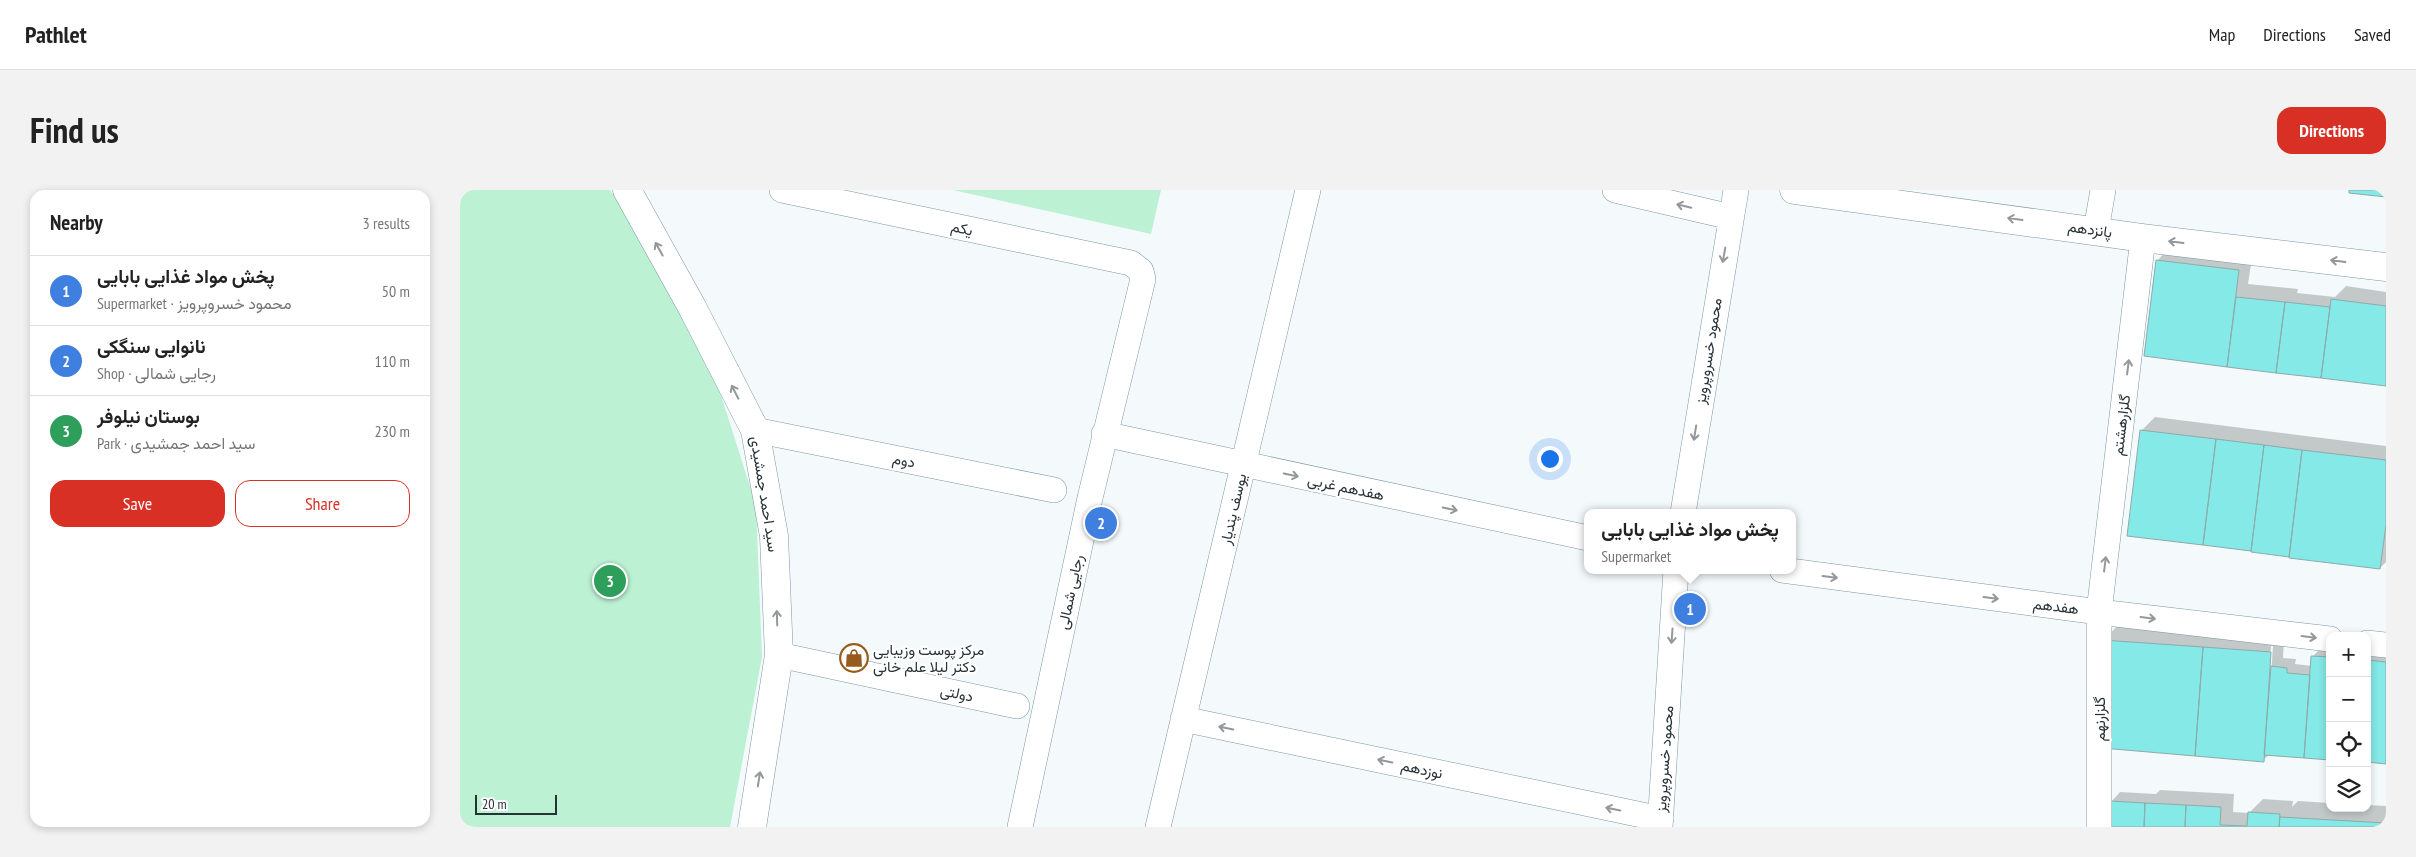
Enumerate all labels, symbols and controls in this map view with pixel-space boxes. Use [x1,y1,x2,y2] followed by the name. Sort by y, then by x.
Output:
[25,19,87,50] text: Pathlet
[2209,23,2235,46] text: Map
[2263,23,2326,46] text: Directions
[2354,23,2391,46] text: Saved
[30,107,119,153] text: Find us
[2277,107,2386,154] button: Directions
[1676,201,1692,210] one-way arrow
[50,209,103,236] text: Nearby
[363,213,410,233] text: 3 results
[2008,214,2024,224] one-way arrow
[949,216,975,241] street label: یکم
[2066,216,2113,243] street label: پانزدهم
[2169,237,2185,247] one-way arrow
[653,242,663,256] one-way arrow
[1719,247,1729,263] one-way arrow
[2330,256,2346,266] one-way arrow
[97,264,274,288] text: پخش مواد غذایی بابایی
[62,281,70,301] text: 1
[382,281,410,301] text: 50 m
[97,293,292,313] text: Supermarket · محمود خسروپرویز
[1690,297,1727,407] street label: محمود خسروپرویز
[97,334,206,358] text: نانوایی سنگکی
[62,351,70,371] text: 2
[375,351,410,371] text: 110 m
[2123,360,2133,376] one-way arrow
[97,363,216,383] text: Shop · رجایی شمالی
[730,385,739,400] one-way arrow
[2108,393,2135,457] street label: گلزارهشتم
[97,404,200,428] text: بوستان نیلوفر
[62,421,70,441] text: 3
[375,421,410,441] text: 230 m
[1689,424,1699,440] one-way arrow
[97,433,255,453] text: Park · سید احمد جمشیدی
[745,435,784,554] street label: سید احمد جمشیدی
[1537,446,1563,472] your location
[891,449,917,472] street label: دوم
[1306,470,1386,505] street label: هفدهم غربی
[1282,471,1298,481] one-way arrow
[1215,472,1251,548] street label: یوسف پندیار
[50,480,225,527] button: Save
[235,480,410,527] button: Share
[1085,504,1117,542] pin: 2
[1442,505,1458,514] one-way arrow
[1584,509,1796,574] popup
[1601,517,1779,541] text: پخش مواد غذایی بابایی
[1601,546,1671,566] text: Supermarket
[1053,553,1088,631] street label: رجایی شمالی
[2100,556,2110,572] one-way arrow
[594,562,626,600] pin: 3
[1822,572,1838,582] one-way arrow
[1674,590,1706,628] pin: 1
[1983,593,1999,603] one-way arrow
[2032,594,2080,619] street label: هفدهم
[772,610,782,626] one-way arrow
[2140,613,2156,623] one-way arrow
[1667,628,1676,644] one-way arrow
[2301,632,2317,642] one-way arrow
[2326,632,2371,812] map controls
[2326,632,2371,677] button: +
[873,640,984,677] place label: مرکز پوست وزیبایی دکتر لیلا علم خانی
[839,643,869,673] shop icon: مرکز پوست وزیبایی دکتر لیلا علم خانی
[2326,677,2371,722] button: −
[939,680,975,707] street label: دولتی
[2090,696,2110,742] street label: گلزارنهم
[1651,705,1678,814] street label: محمود خسروپرویز
[1219,722,1235,732] one-way arrow
[2326,722,2371,767] button: locate
[1399,755,1445,784] street label: نوزدهم
[1378,756,1394,765] one-way arrow
[2326,767,2371,812] button: layers
[755,771,765,787] one-way arrow
[475,792,558,815] scale bar
[482,795,507,813] text: 20 m
[1605,803,1621,813] one-way arrow

